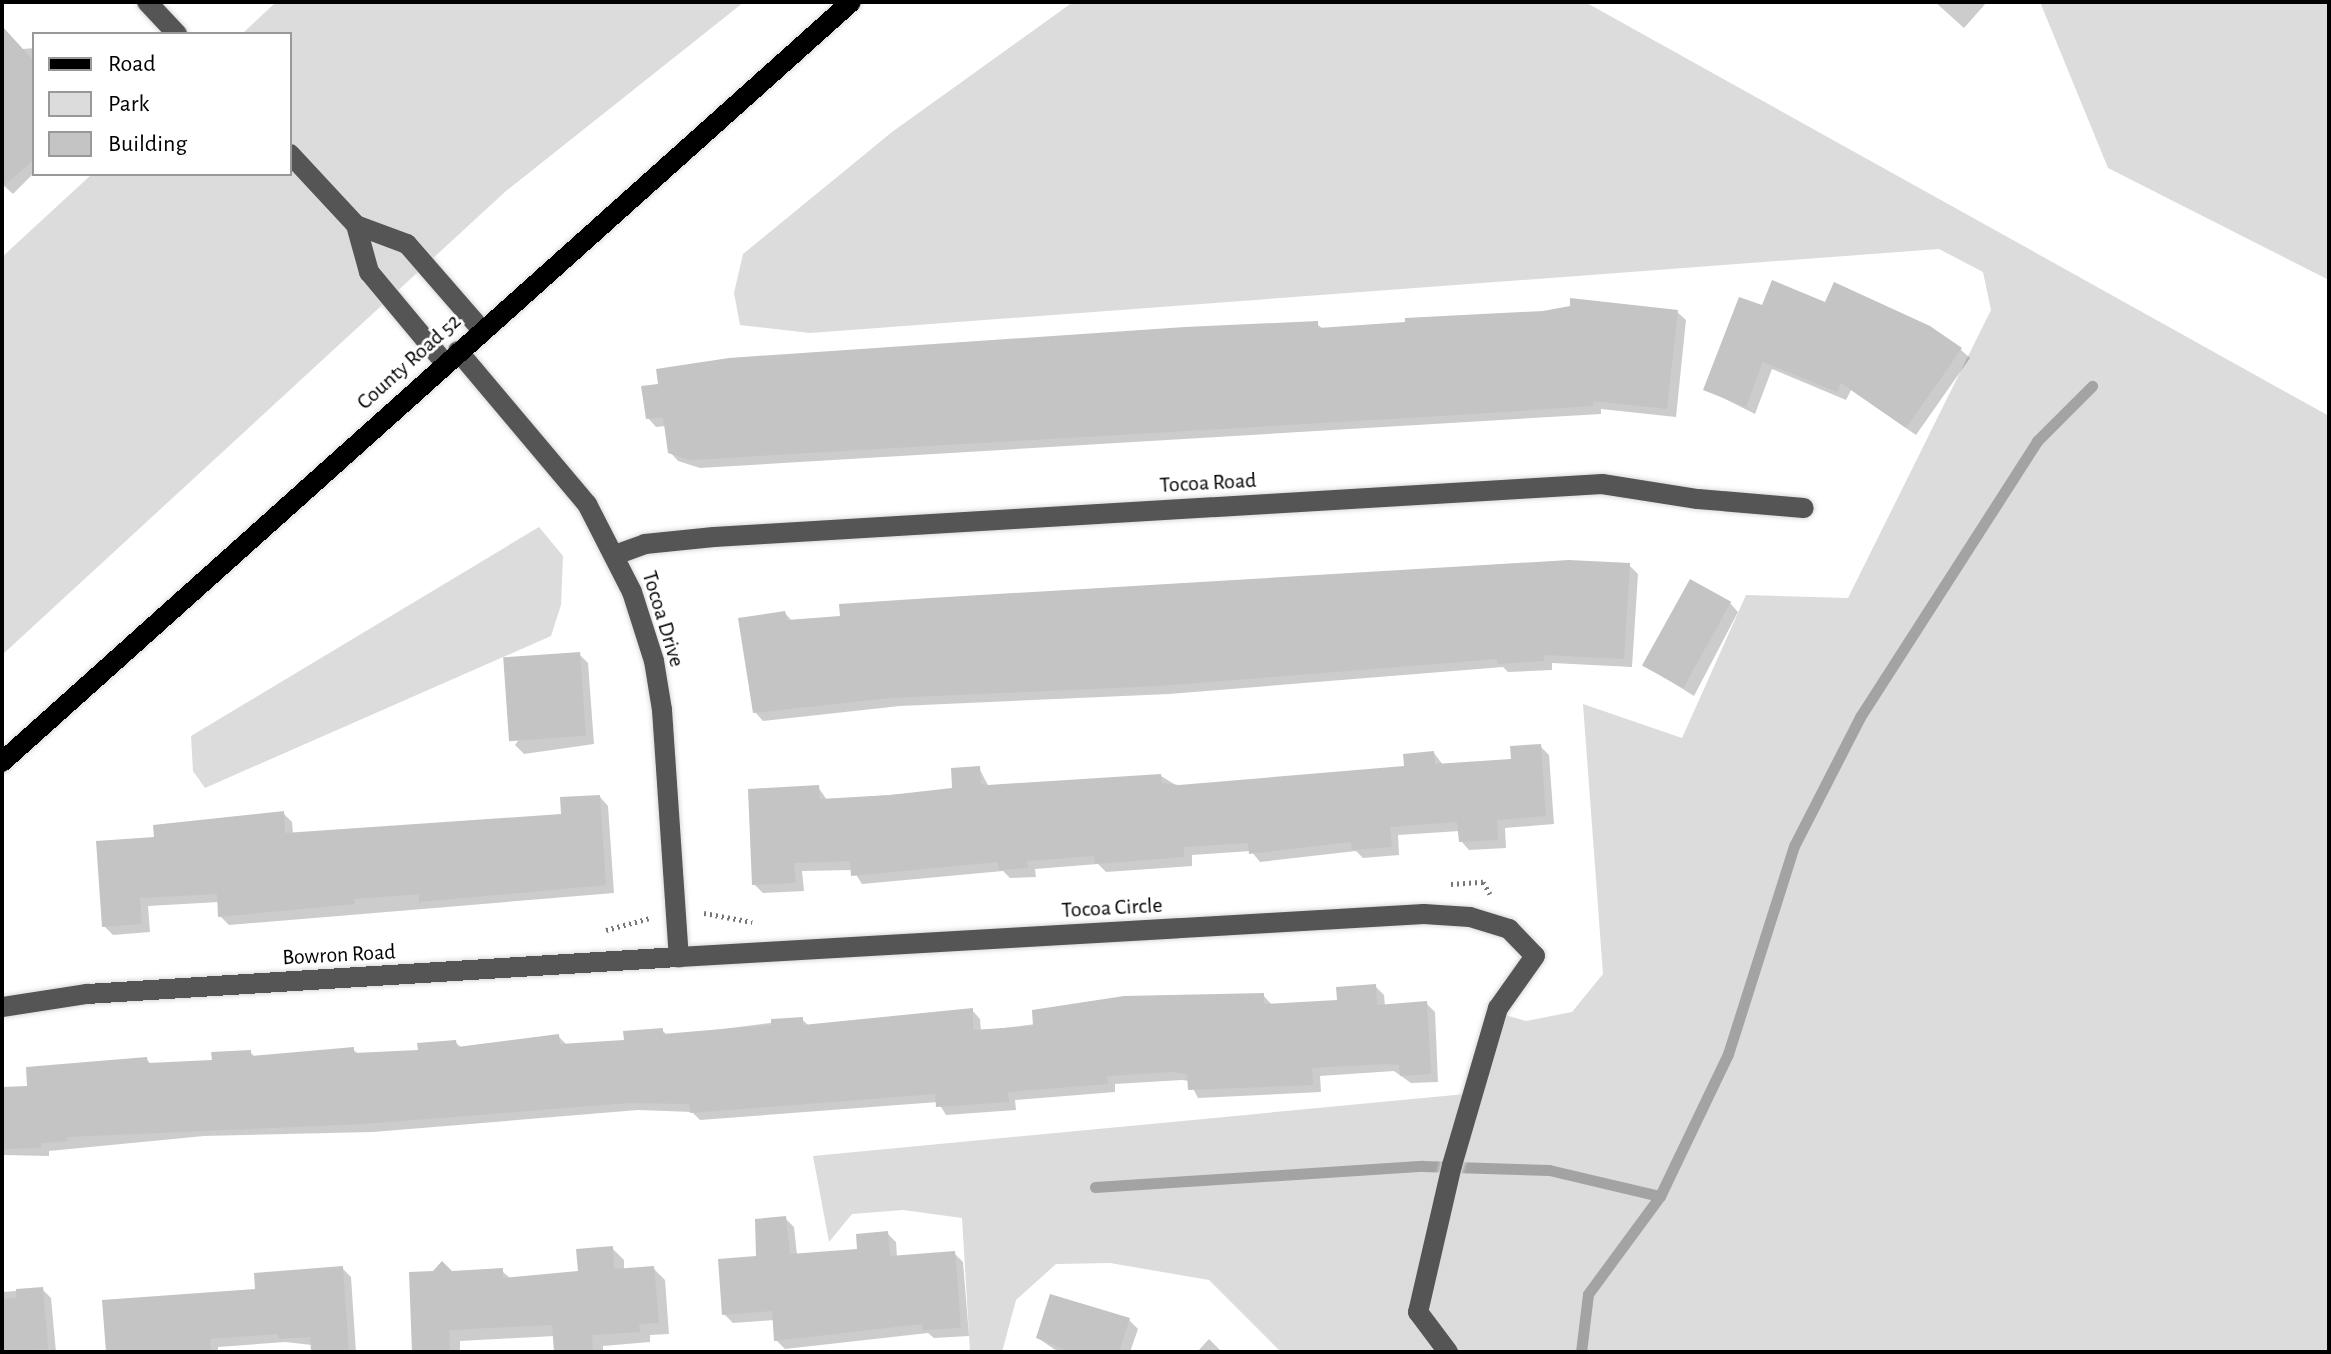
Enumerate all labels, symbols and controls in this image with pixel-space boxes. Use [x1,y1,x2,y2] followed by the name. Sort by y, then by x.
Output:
[32,32,292,176] legend
[108,52,156,76] text: Road
[108,92,149,116] text: Park
[108,132,187,156] text: Building
[352,308,466,416] street label: County Road 52
[1159,467,1257,499] street label: Tocoa Road
[636,568,690,670] street label: Tocoa Drive
[1061,892,1163,924] street label: Tocoa Circle
[282,939,396,971] street label: Bowron Road

